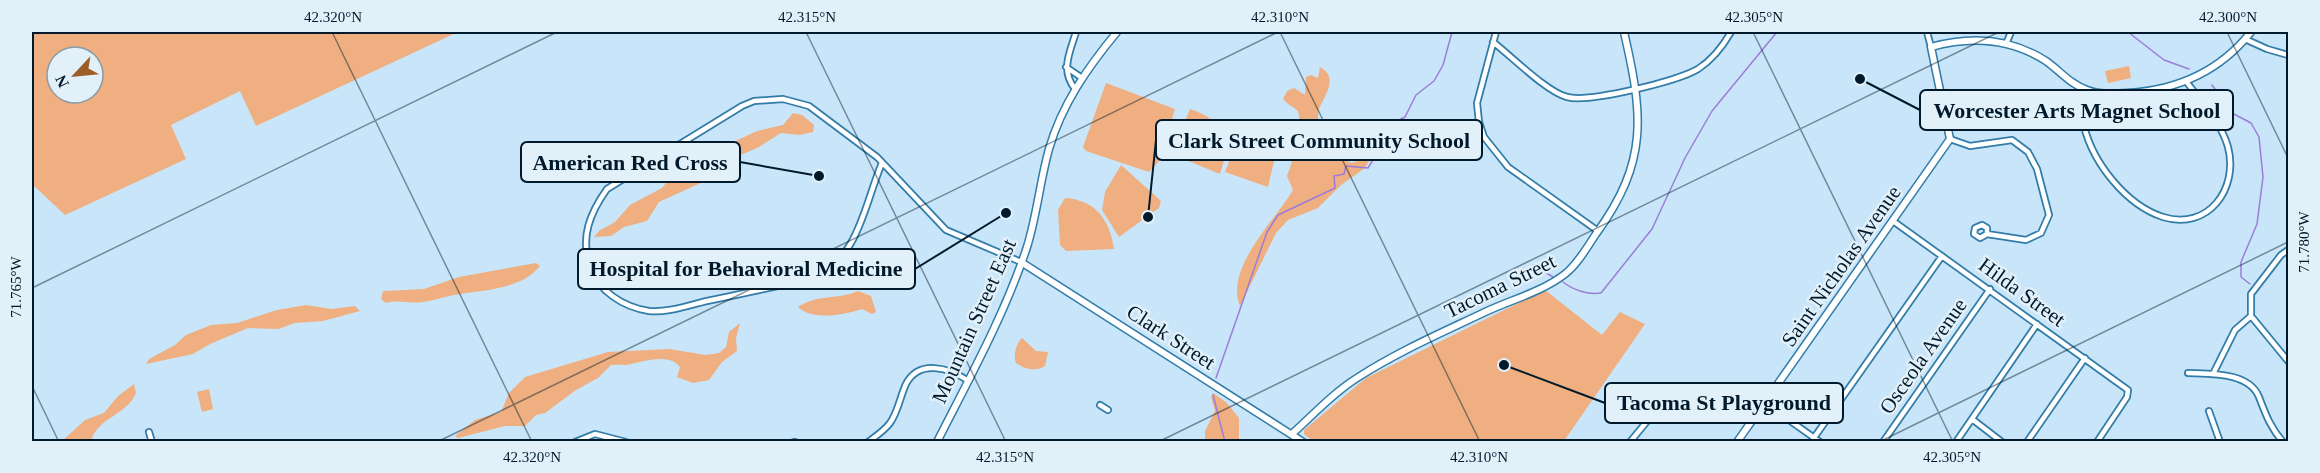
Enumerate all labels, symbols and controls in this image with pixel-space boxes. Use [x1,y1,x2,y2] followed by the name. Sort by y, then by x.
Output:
[304,9,362,25] text: 42.320°N
[778,9,836,25] text: 42.315°N
[1251,9,1309,25] text: 42.310°N
[1725,9,1783,25] text: 42.305°N
[2199,9,2257,25] text: 42.300°N
[45,45,105,105] north arrow
[52,72,72,90] text: N
[1920,90,2233,130] callout: Worcester Arts Magnet School
[1934,98,2220,123] text: Worcester Arts Magnet School
[1156,120,1482,160] callout: Clark Street Community School
[1168,128,1470,153] text: Clark Street Community School
[521,142,740,182] callout: American Red Cross
[532,150,728,175] text: American Red Cross
[1776,181,1906,351] street label: Saint Nicholas Avenue
[2296,210,2312,273] text: 71.780°W
[927,235,1021,407] street label: Mountain Street East
[578,249,915,289] callout: Hospital for Behavioral Medicine
[1441,249,1560,323] street label: Tacoma Street
[1974,253,2070,331] street label: Hilda Street
[8,255,24,318] text: 71.765°W
[589,256,903,281] text: Hospital for Behavioral Medicine
[1874,294,1972,418] street label: Osceola Avenue
[1122,299,1220,375] street label: Clark Street
[1605,383,1843,423] callout: Tacoma St Playground
[1617,390,1831,415] text: Tacoma St Playground
[503,449,561,465] text: 42.320°N
[976,449,1034,465] text: 42.315°N
[1450,449,1508,465] text: 42.310°N
[1923,449,1981,465] text: 42.305°N

